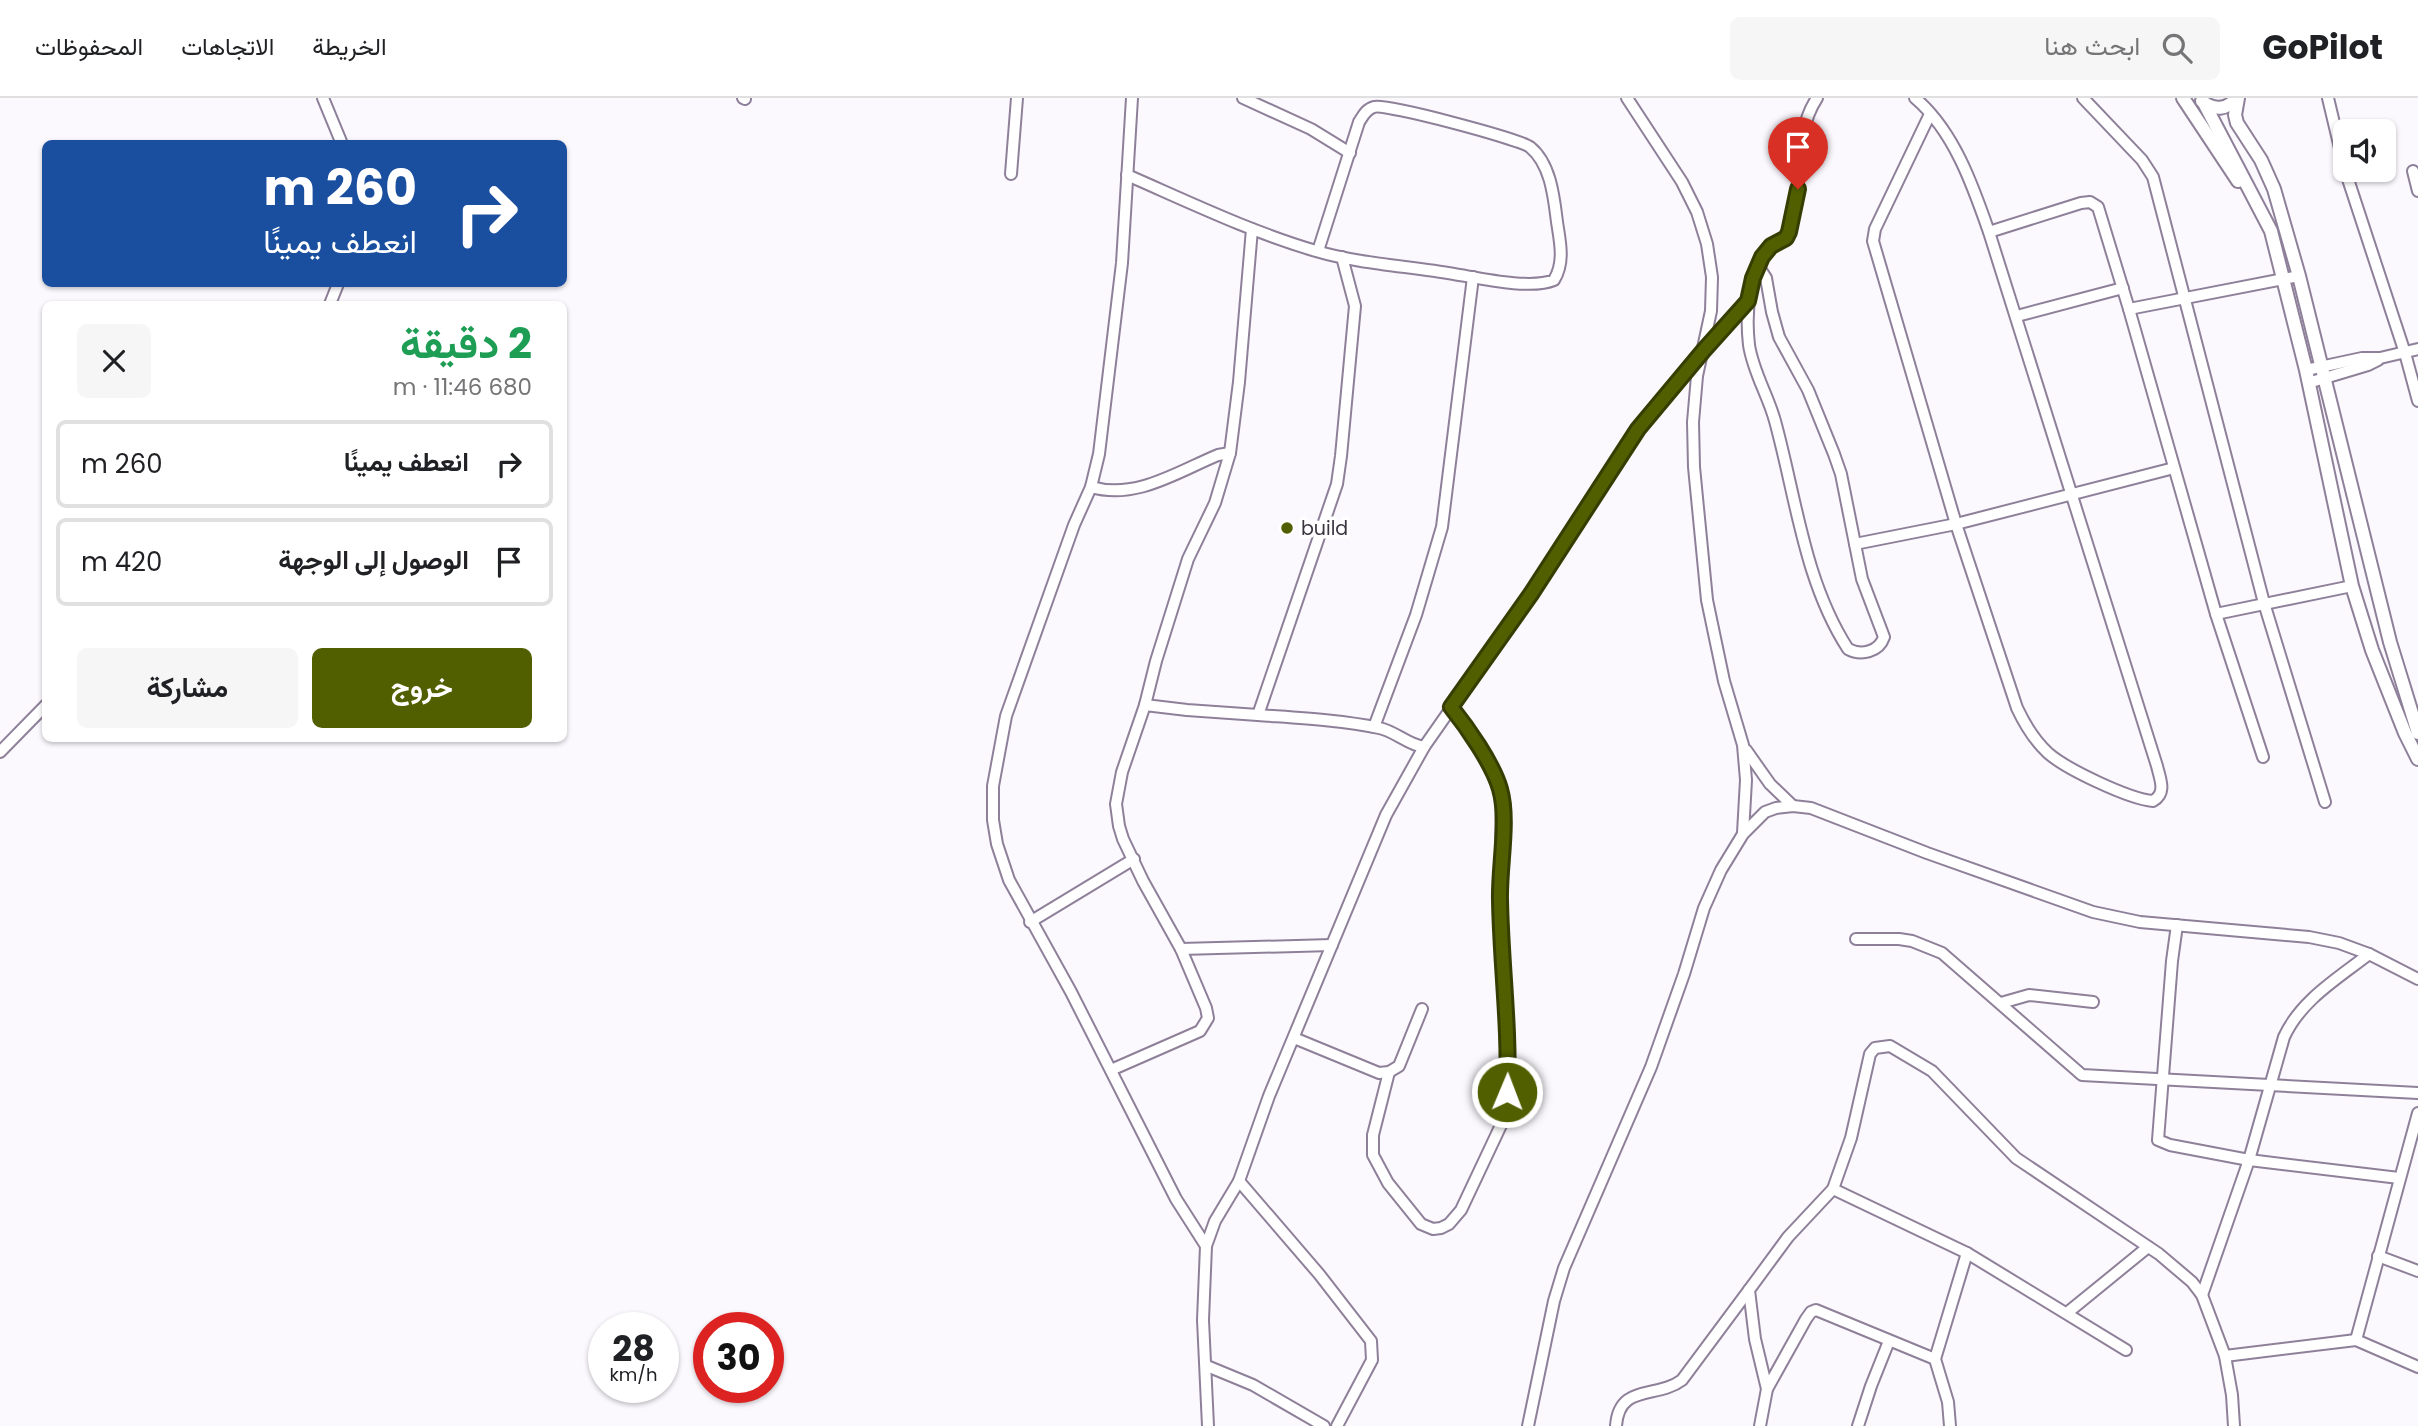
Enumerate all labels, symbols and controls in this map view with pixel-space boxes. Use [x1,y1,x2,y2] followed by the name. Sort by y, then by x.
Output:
[1730,17,2220,80] search box
[2262,24,2383,71] text: GoPilot
[2044,28,2140,64] text: ابحث هنا
[2158,29,2196,67] icon: search
[35,30,143,63] text: المحفوظات
[181,30,274,63] text: الاتجاهات
[312,30,387,63] text: الخريطة
[1768,117,1828,189] pin
[2333,119,2396,182] map controls
[2333,119,2396,182] button: sound
[1779,128,1817,166] icon: arrive
[264,154,417,222] text: 260 m
[441,168,532,259] icon: right
[263,219,417,264] text: انعطف يمينًا
[400,314,532,373] text: 2 دقيقة
[77,324,151,398] button: close
[393,371,532,403] text: 680 m · 11:46
[344,444,469,480] text: انعطف يمينًا
[490,445,528,483] icon: right
[81,446,163,482] text: 260 m
[1301,515,1348,542] place label: build
[1279,520,1295,536] marker: build
[278,542,469,578] text: الوصول إلى الوجهة
[490,543,528,581] icon: arrive
[81,544,162,580] text: 420 m
[77,648,298,728] button: مشاركة
[312,648,532,728] button: خروج
[1470,1055,1544,1129] position arrow
[693,1312,784,1403] speed limit sign: 30
[612,1324,655,1373] text: 28
[610,1362,657,1387] text: km/h

